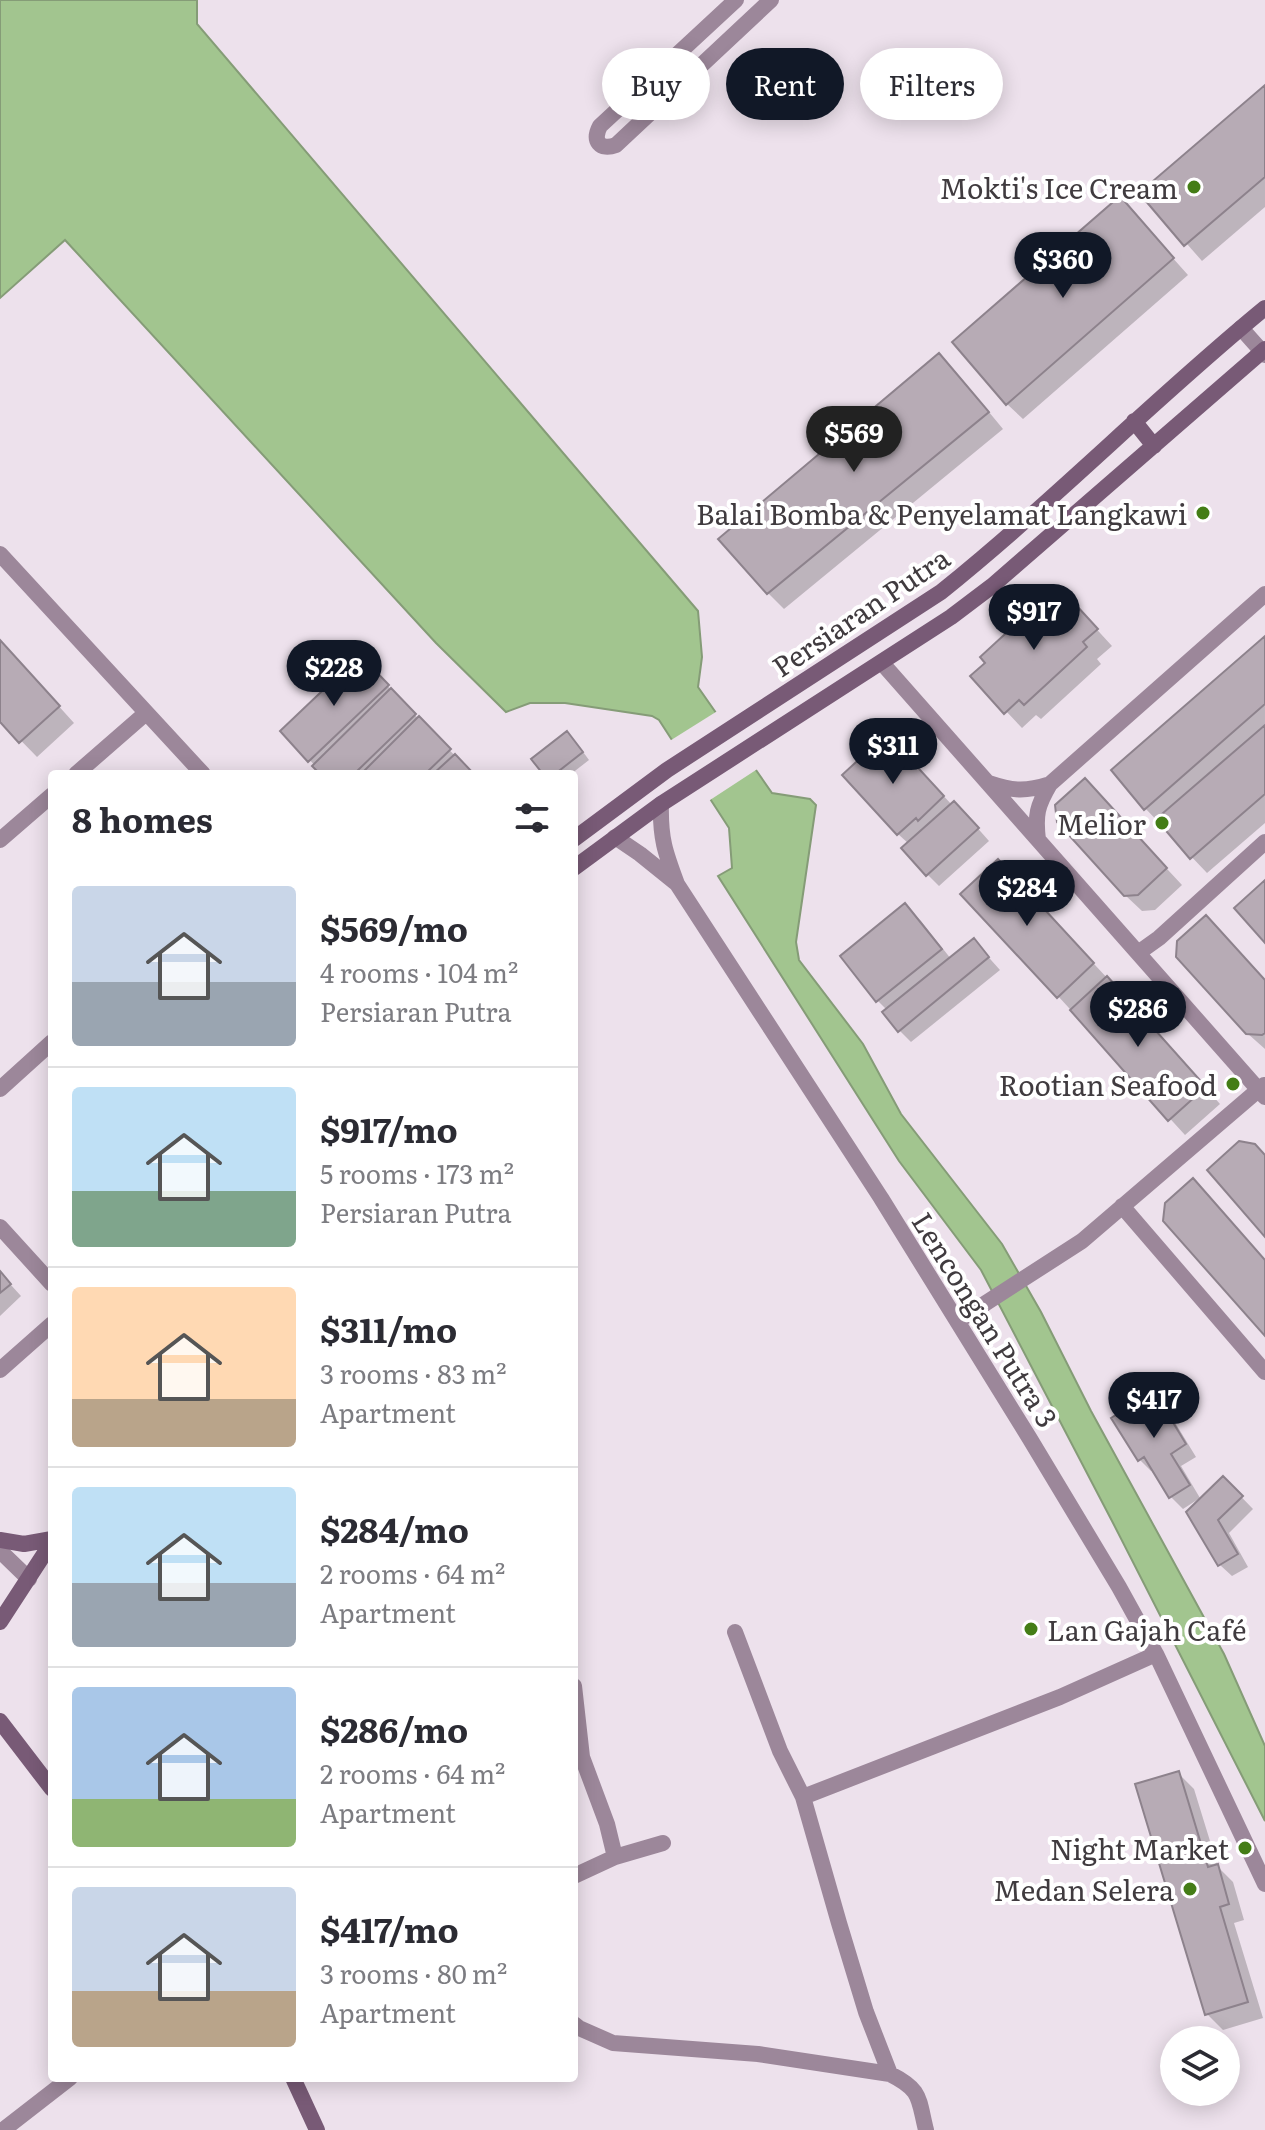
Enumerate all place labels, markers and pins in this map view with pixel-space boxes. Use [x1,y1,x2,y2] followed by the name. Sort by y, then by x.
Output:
[940,166,1178,208] place label: Mokti's Ice Cream
[1185,178,1203,196] marker: Mokti's Ice Cream
[1016,232,1110,300] pin: $360
[807,406,901,474] pin: $569
[696,492,1187,534] place label: Balai Bomba & Penyelamat Langkawi
[1194,504,1212,522] marker: Balai Bomba & Penyelamat Langkawi
[987,584,1081,652] pin: $917
[287,640,381,708] pin: $228
[846,718,940,786] pin: $311
[1056,802,1147,844] place label: Melior
[1153,814,1171,832] marker: Melior
[980,860,1074,928] pin: $284
[1091,981,1185,1049] pin: $286
[999,1063,1217,1105] place label: Rootian Seafood
[1224,1075,1242,1093] marker: Rootian Seafood
[1107,1372,1201,1440] pin: $417
[1047,1608,1246,1650] place label: Lan Gajah Café
[1022,1620,1040,1638] marker: Lan Gajah Café
[1050,1827,1230,1869] place label: Night Market
[1236,1839,1254,1857] marker: Night Market
[993,1868,1174,1910] place label: Medan Selera
[1181,1880,1199,1898] marker: Medan Selera

